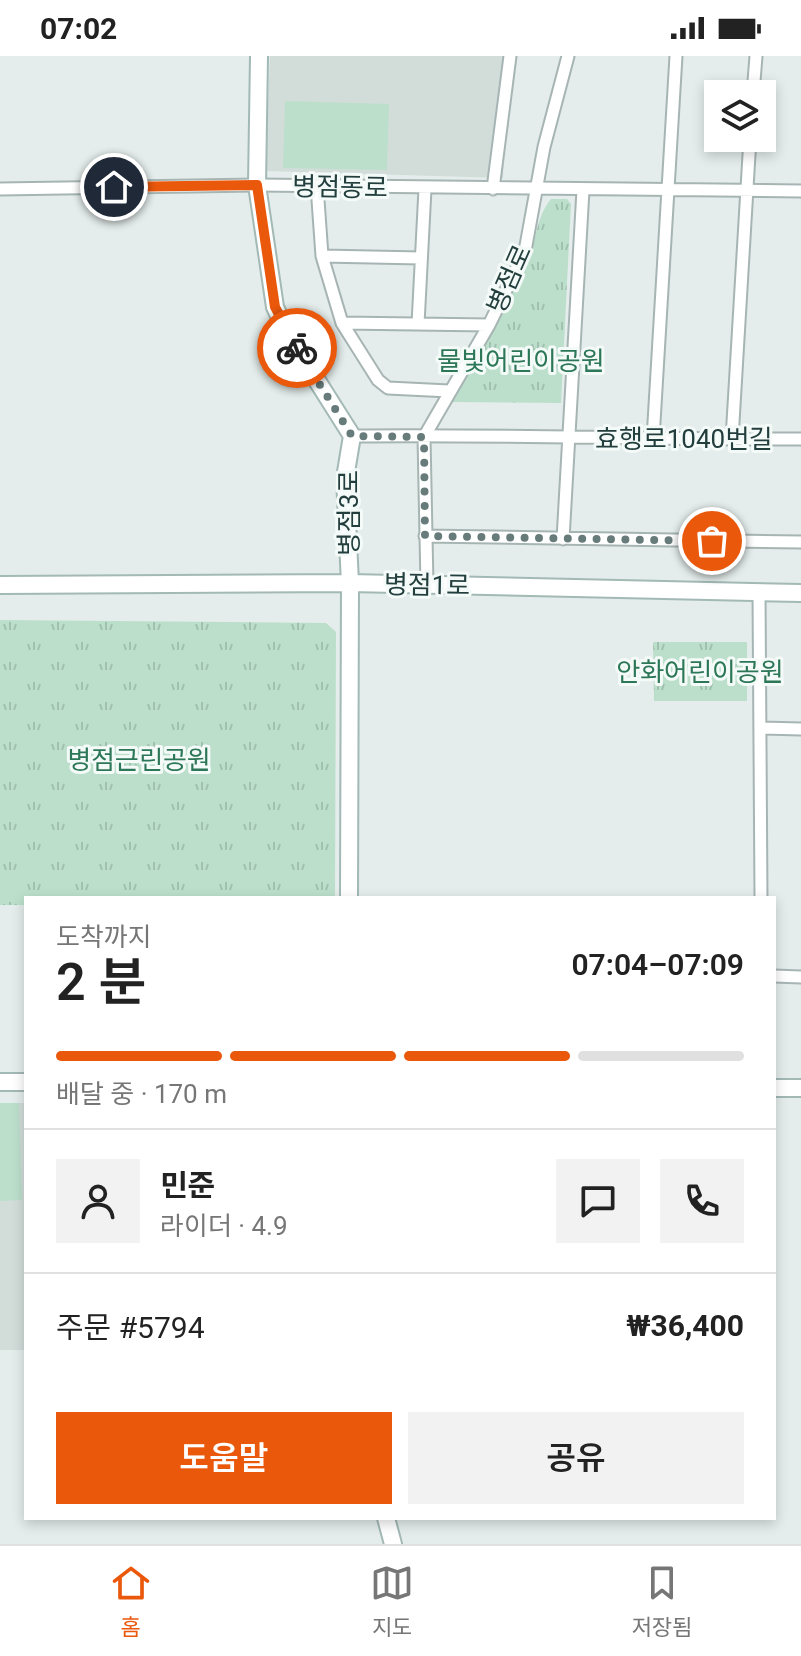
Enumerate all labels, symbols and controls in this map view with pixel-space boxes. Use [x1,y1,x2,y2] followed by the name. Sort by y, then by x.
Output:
[40,11,117,46] text: 07:02
[704,80,776,152] map controls
[704,80,776,152] button: layers
[80,153,148,221] pin
[92,165,136,209] icon: home
[292,171,388,203] street label: 병점동로
[481,240,537,318] street label: 병점로
[257,308,337,388] courier
[275,326,319,370] icon: bike
[437,346,605,376] park label: 물빛어린이공원
[595,424,773,454] street label: 효행로1040번길
[334,470,364,556] street label: 병점3로
[678,507,746,575] pin
[690,519,734,563] icon: bag
[384,569,470,601] street label: 병점1로
[616,657,784,687] park label: 안화어린이공원
[67,745,211,775] park label: 병점근린공원
[56,922,152,952] text: 도착까지
[571,947,744,982] text: 07:04–07:09
[56,952,146,1013] text: 2 분
[56,1079,227,1109] text: 배달 중 · 170 m
[56,1159,140,1243] button: person
[556,1159,640,1243] button: chat
[660,1159,744,1243] button: phone
[160,1168,215,1203] text: 민준
[160,1211,288,1241] text: 라이더 · 4.9
[626,1308,744,1343] text: ₩36,400
[56,1310,205,1345] text: 주문 #5794
[56,1412,392,1504] button: 도움말
[408,1412,744,1504] button: 공유
[109,1561,153,1641] tab: 홈
[370,1561,414,1641] tab: 지도
[632,1561,692,1641] tab: 저장됨

